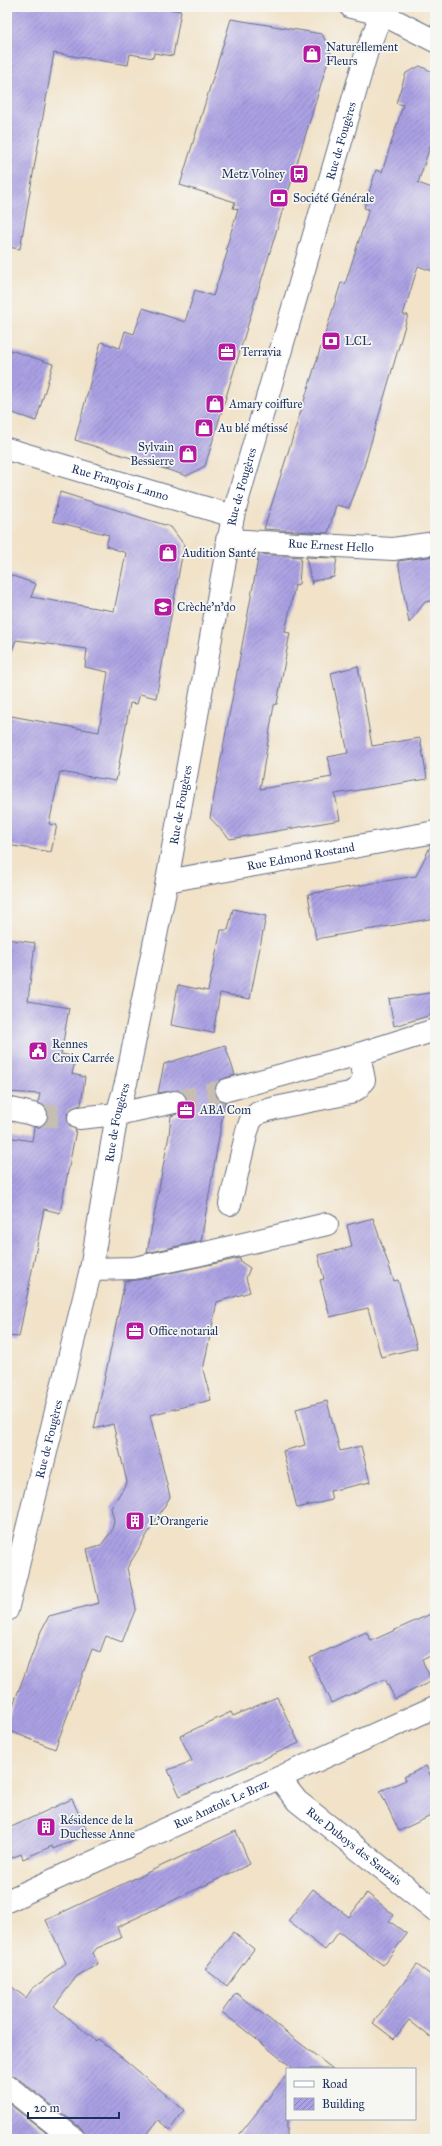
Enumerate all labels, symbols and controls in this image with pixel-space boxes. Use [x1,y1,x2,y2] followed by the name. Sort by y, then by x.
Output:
[326,40,399,68] place label: Naturellement Fleurs
[301,43,323,65] shop icon: Naturellement Fleurs
[323,100,359,182] street label: Rue de Fougères
[288,163,310,185] bus stop icon: Metz Volney
[221,167,285,181] place label: Metz Volney
[268,187,290,209] bank icon: Société Générale
[293,191,374,205] place label: Société Générale
[320,330,342,352] bank icon: LCL
[345,334,371,348] place label: LCL
[216,341,238,363] office icon: Terravia
[241,345,282,359] place label: Terravia
[204,393,226,415] shop icon: Amary coiffure
[228,397,302,411] place label: Amary coiffure
[193,417,215,439] shop icon: Au blé métissé
[217,421,288,435] place label: Au blé métissé
[130,440,175,468] place label: Sylvain Bessierre
[177,443,199,465] shop icon: Sylvain Bessierre
[224,446,259,527] street label: Rue de Fougères
[70,462,170,504] street label: Rue François Lanno
[288,536,374,555] street label: Rue Ernest Hello
[157,542,179,564] shop icon: Audition Santé
[181,546,256,560] place label: Audition Santé
[152,596,174,618] school or university icon: Crèche'n'do
[177,600,236,614] place label: Crèche'n'do
[167,764,195,846] street label: Rue de Fougères
[246,840,356,873] street label: Rue Edmond Rostand
[52,1037,114,1065] place label: Rennes Croix Carrée
[27,1040,49,1062] public building icon: Rennes Croix Carrée
[102,1081,133,1163] street label: Rue de Fougères
[175,1099,197,1121] office icon: ABA Com
[199,1103,251,1117] place label: ABA Com
[124,1320,146,1342] office icon: Office notarial
[149,1324,219,1338] place label: Office notarial
[33,1398,66,1480] street label: Rue de Fougères
[124,1510,146,1532] building icon: L'Orangerie
[149,1514,208,1529] place label: L'Orangerie
[171,1776,271,1832] street label: Rue Anatole Le Braz
[304,1804,405,1888] street label: Rue Duboys des Sauzais
[60,1813,135,1841] place label: Résidence de la Duchesse Anne
[35,1816,57,1838] building icon: Résidence de la Duchesse Anne
[286,2068,416,2120] legend
[322,2077,348,2091] text: Road
[28,2094,119,2120] scale bar
[322,2097,365,2112] text: Building
[34,2101,60,2115] text: 20 m

